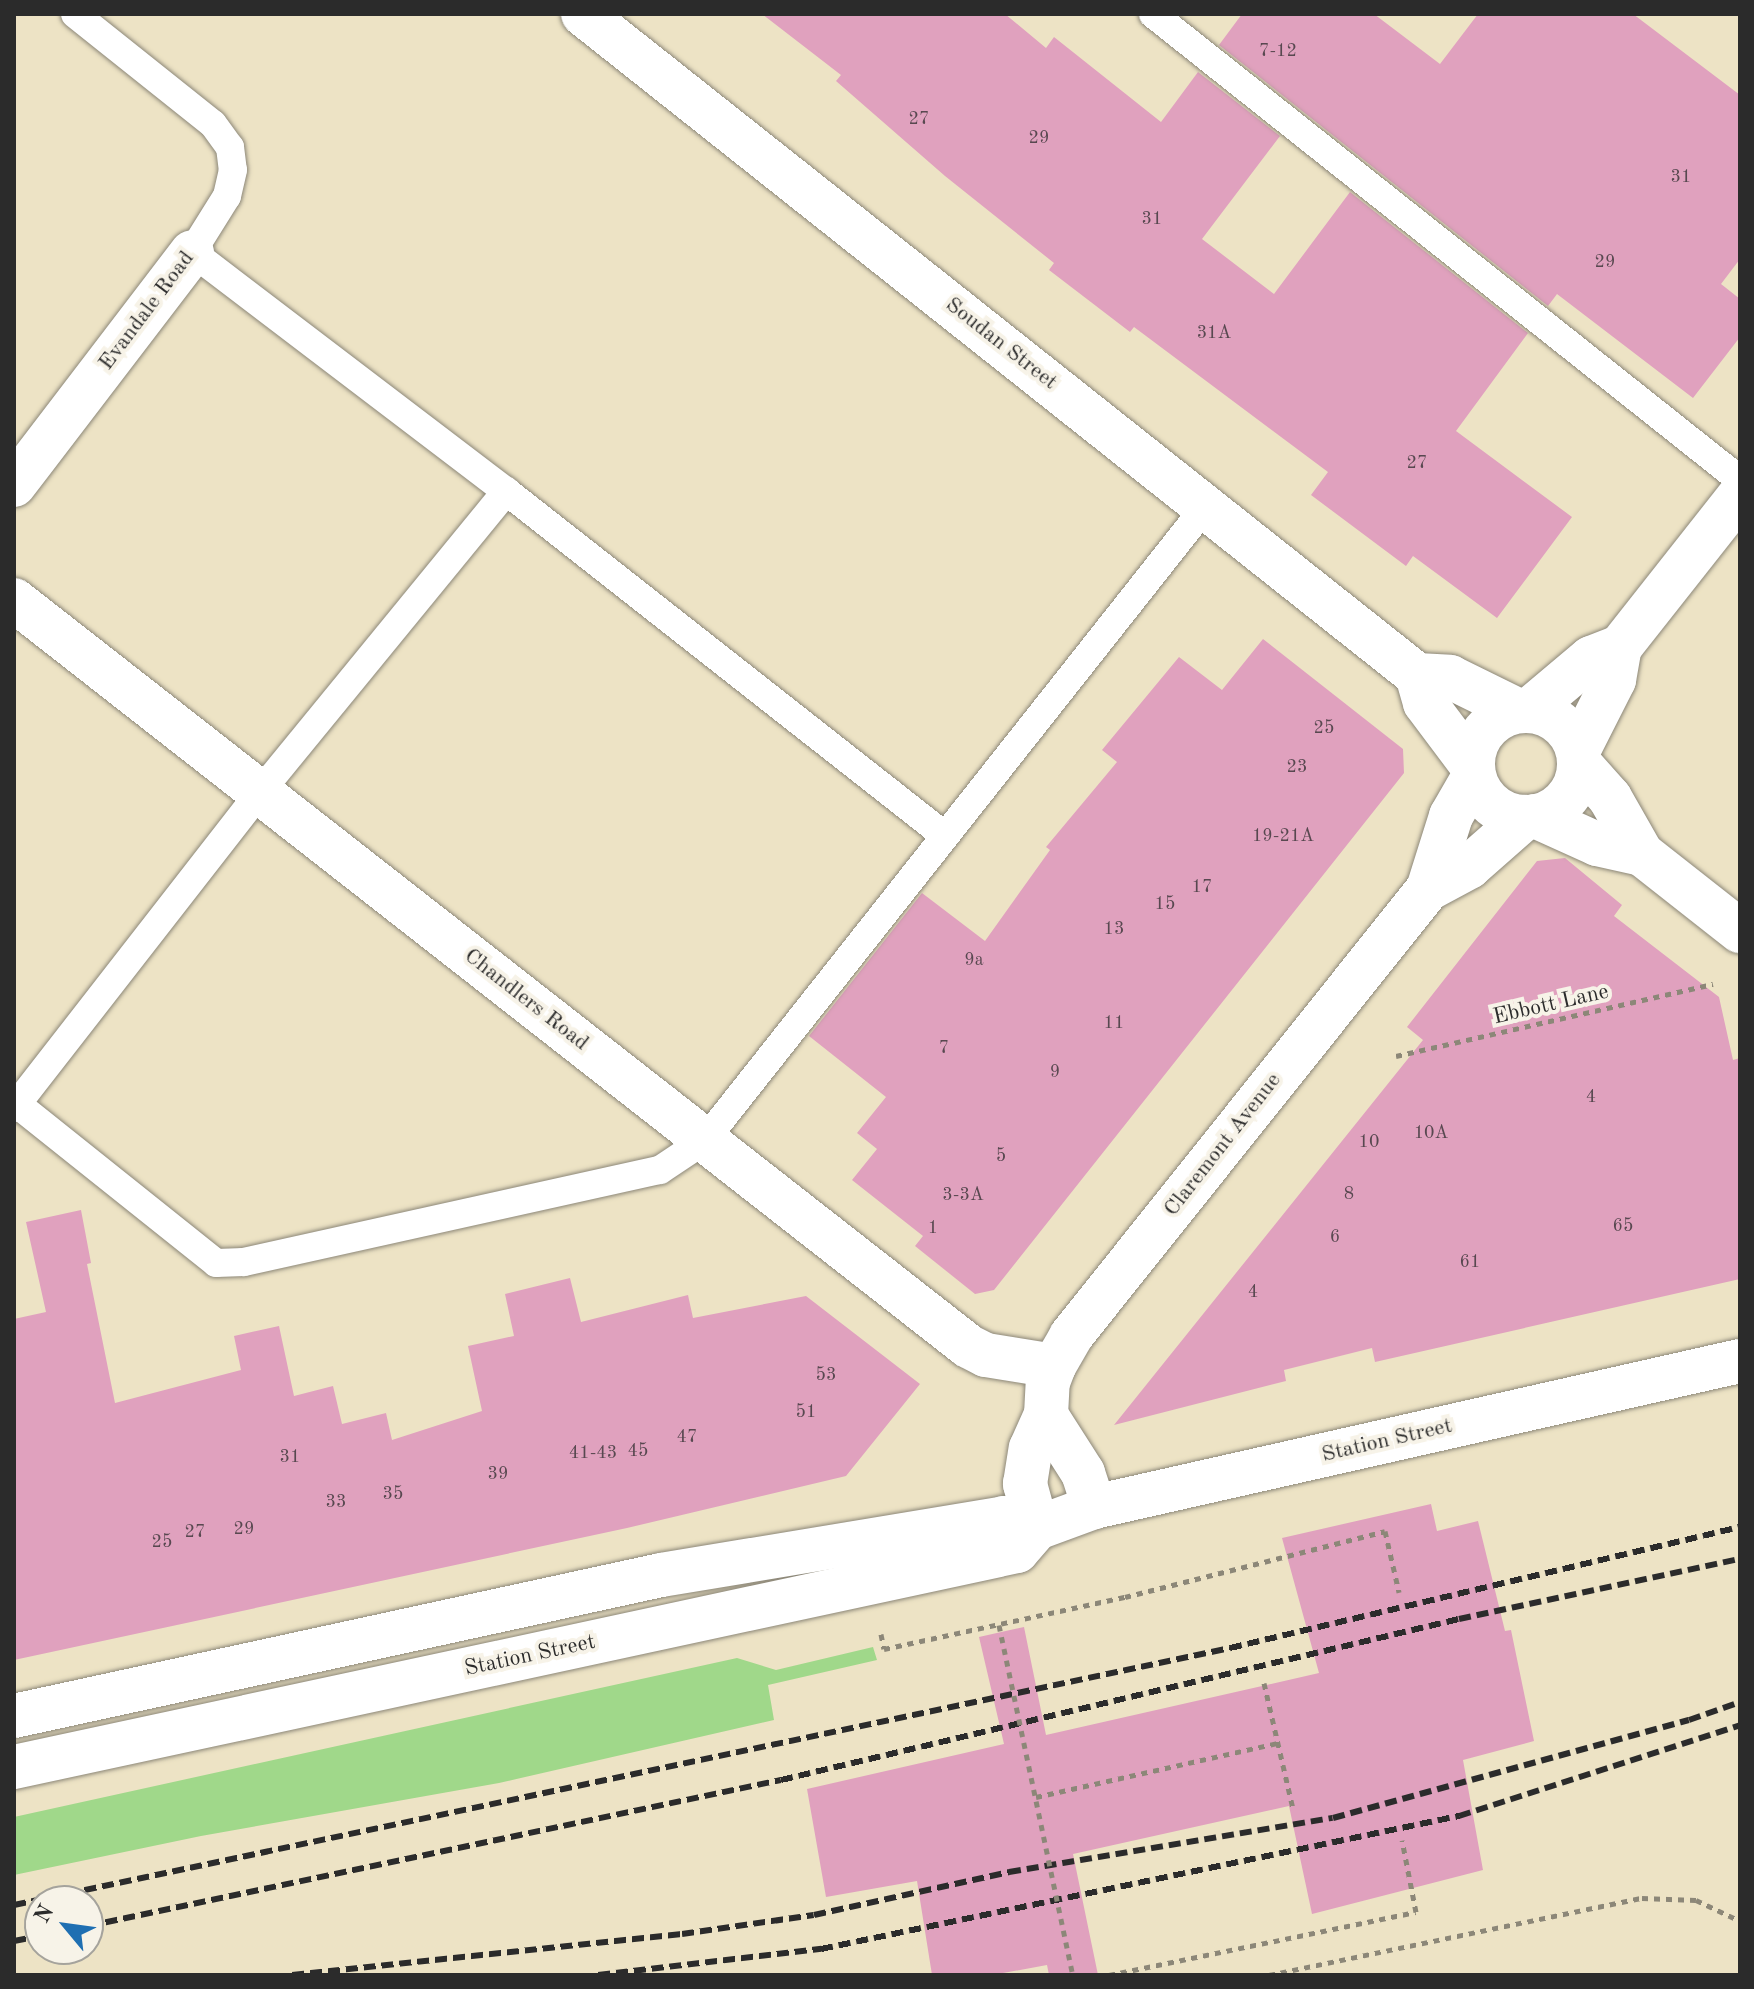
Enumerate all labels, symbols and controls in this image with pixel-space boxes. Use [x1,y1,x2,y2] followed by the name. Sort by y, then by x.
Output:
[1259,40,1297,62] house number: 7-12
[909,108,929,130] house number: 27
[1029,127,1049,149] house number: 29
[1671,166,1691,188] house number: 31
[1142,208,1162,230] house number: 31
[94,246,200,376] street label: Evandale Road
[1595,251,1615,273] house number: 29
[940,292,1062,396] street label: Soudan Street
[1197,322,1231,344] house number: 31A
[1407,452,1427,474] house number: 27
[1314,717,1334,739] house number: 25
[1287,756,1307,778] house number: 23
[1252,825,1314,847] house number: 19-21A
[1192,876,1212,898] house number: 17
[1155,893,1175,915] house number: 15
[1104,918,1124,940] house number: 13
[458,943,594,1057] street label: Chandlers Road
[964,949,984,971] house number: 9a
[1491,979,1611,1031] street label: Ebbott Lane
[1104,1012,1124,1034] house number: 11
[939,1037,949,1059] house number: 7
[1050,1061,1060,1083] house number: 9
[1159,1068,1287,1222] street label: Claremont Avenue
[1586,1086,1596,1108] house number: 4
[1414,1122,1448,1144] house number: 10A
[1359,1131,1379,1153] house number: 10
[996,1145,1006,1167] house number: 5
[1344,1183,1354,1205] house number: 8
[942,1184,984,1206] house number: 3-3A
[1613,1215,1633,1237] house number: 65
[928,1217,938,1239] house number: 1
[1330,1226,1340,1248] house number: 6
[1460,1251,1480,1273] house number: 61
[1248,1281,1258,1303] house number: 4
[816,1364,836,1386] house number: 53
[796,1401,816,1423] house number: 51
[1319,1413,1455,1469] street label: Station Street
[677,1426,697,1448] house number: 47
[628,1440,648,1462] house number: 45
[569,1442,617,1464] house number: 41-43
[280,1446,300,1468] house number: 31
[488,1463,508,1485] house number: 39
[383,1483,403,1505] house number: 35
[326,1491,346,1513] house number: 33
[234,1518,254,1540] house number: 29
[185,1521,205,1543] house number: 27
[152,1531,172,1553] house number: 25
[462,1629,598,1683] street label: Station Street
[24,1885,104,1965] north arrow
[31,1902,58,1927] text: N

